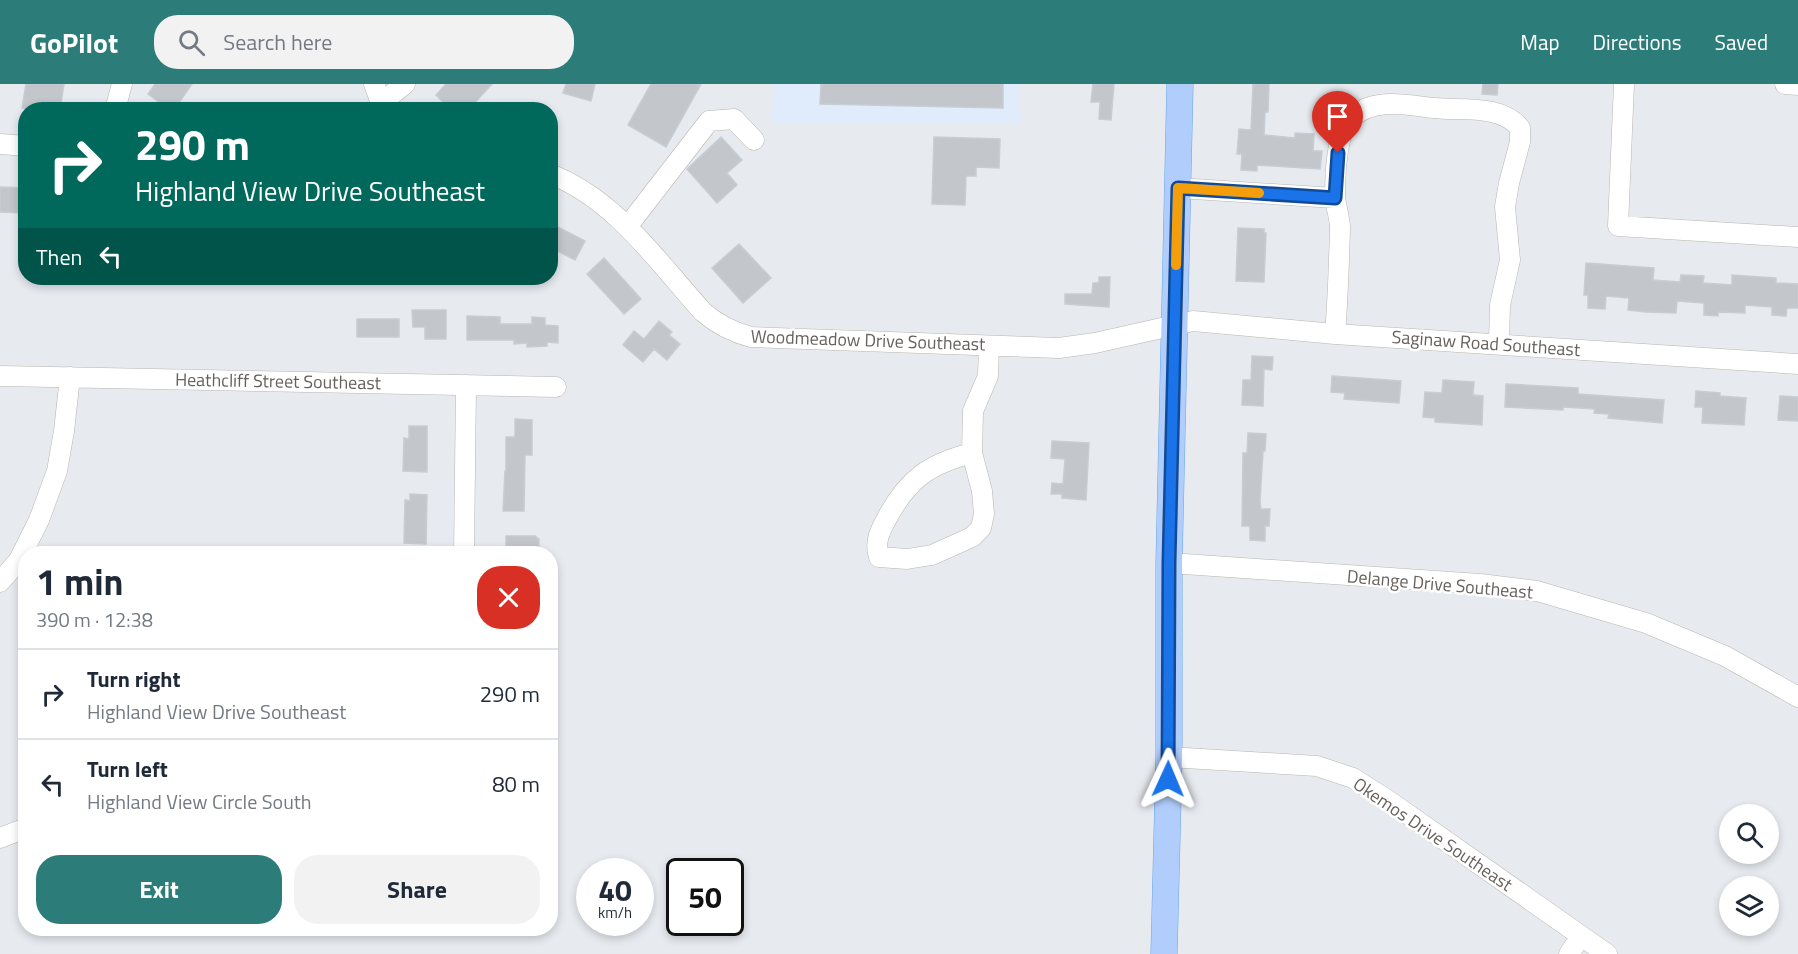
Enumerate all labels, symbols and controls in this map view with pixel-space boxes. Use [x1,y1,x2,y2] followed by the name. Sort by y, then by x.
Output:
[154,15,574,69] search box
[30,21,118,64] text: GoPilot
[223,25,332,59] text: Search here
[175,26,208,59] icon: search
[1520,26,1560,58] text: Map
[1593,26,1682,58] text: Directions
[1715,26,1768,58] text: Saved
[1312,91,1363,153] pin
[1321,100,1354,133] icon: arrive
[135,112,250,176] text: 290 m
[36,126,114,204] icon: right
[135,170,485,211] text: Highland View Drive Southeast
[36,240,82,274] text: Then
[94,240,127,273] icon: left
[750,322,986,358] street label: Woodmeadow Drive Southeast
[1391,323,1582,363] street label: Saginaw Road Southeast
[175,366,382,396] street label: Heathcliff Street Southeast
[36,554,123,609] text: 1 min
[1346,562,1535,606] street label: Delange Drive Southeast
[477,566,540,629] button: close
[36,604,153,635] text: 390 m · 12:38
[87,662,181,696] text: Turn right
[480,677,540,711] text: 290 m
[36,678,69,711] icon: right
[87,696,346,727] text: Highland View Drive Southeast
[1136,747,1200,811] position arrow
[87,752,168,786] text: Turn left
[492,767,540,801] text: 80 m
[36,768,69,801] icon: left
[1348,770,1519,898] street label: Okemos Drive Southeast
[87,786,312,817] text: Highland View Circle South
[1719,804,1779,936] map controls
[1719,804,1779,864] button: search
[36,855,282,924] button: Exit
[294,855,540,924] button: Share
[666,858,744,936] speed limit sign: 50
[598,867,632,913] text: 40
[1719,876,1779,936] button: layers
[598,901,632,924] text: km/h

